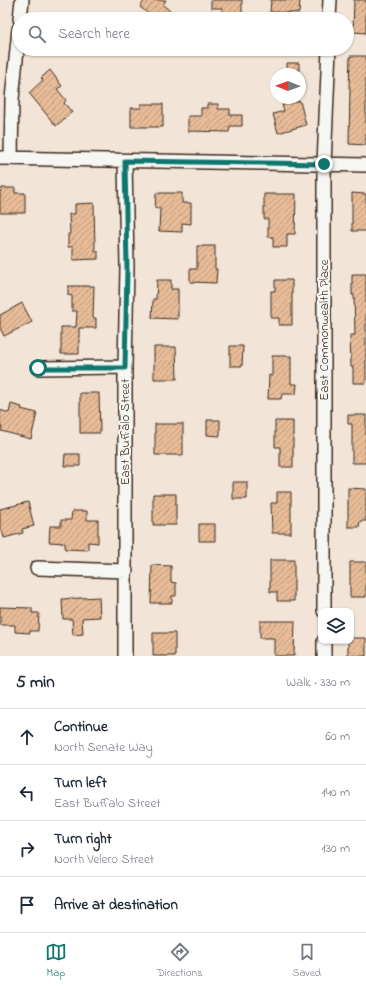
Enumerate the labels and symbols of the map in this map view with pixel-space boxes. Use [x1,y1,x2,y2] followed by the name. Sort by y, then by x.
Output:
[270,68,306,104] north arrow
[315,155,333,173] route end
[315,259,334,401] street label: East Commonwealth Place
[29,359,47,377] route start
[116,378,135,485] street label: East Buffalo Street

